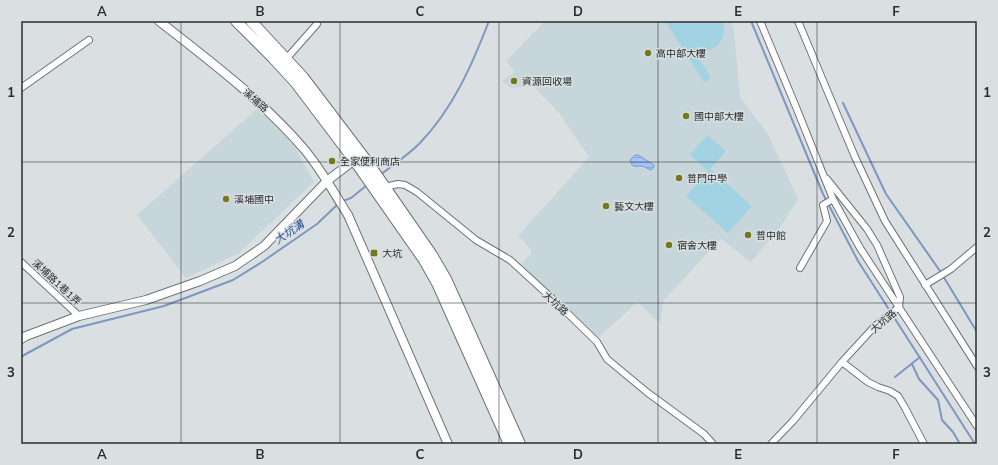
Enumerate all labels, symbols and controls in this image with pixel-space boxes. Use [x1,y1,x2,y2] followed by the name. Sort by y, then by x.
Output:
[97,3,107,19] text: A
[256,3,265,19] text: B
[416,3,425,19] text: C
[573,3,583,19] text: D
[734,3,742,19] text: E
[892,3,900,19] text: F
[656,47,706,60] place label: 高中部大樓
[643,48,653,58] marker: 高中部大樓
[522,75,572,88] place label: 資源回收場
[509,76,519,86] marker: 資源回收場
[7,84,15,100] text: 1
[983,84,991,100] text: 1
[240,86,271,115] street label: 溪埔路
[694,110,744,123] place label: 國中部大樓
[681,111,691,121] marker: 國中部大樓
[340,155,400,168] place label: 全家便利商店
[327,156,337,166] marker: 全家便利商店
[687,172,727,185] place label: 普門中學
[674,173,684,183] marker: 普門中學
[234,193,274,206] place label: 溪埔國中
[221,194,231,204] marker: 溪埔國中
[614,200,654,213] place label: 藝文大樓
[601,201,611,211] marker: 藝文大樓
[271,216,308,247] water label: 大坑溝
[7,224,15,240] text: 2
[983,224,991,240] text: 2
[756,229,786,242] place label: 普中館
[743,230,753,240] marker: 普中館
[677,239,717,252] place label: 宿舍大樓
[664,240,674,250] marker: 宿舍大樓
[382,247,402,260] place label: 大坑
[369,248,379,258] marker: 大坑
[30,256,84,308] street label: 溪埔路1巷1弄
[540,288,571,318] street label: 大坑路
[868,307,899,336] street label: 大坑路
[7,364,15,380] text: 3
[983,364,991,380] text: 3
[97,446,107,462] text: A
[256,446,265,462] text: B
[416,446,425,462] text: C
[573,446,583,462] text: D
[734,446,742,462] text: E
[892,446,900,462] text: F

